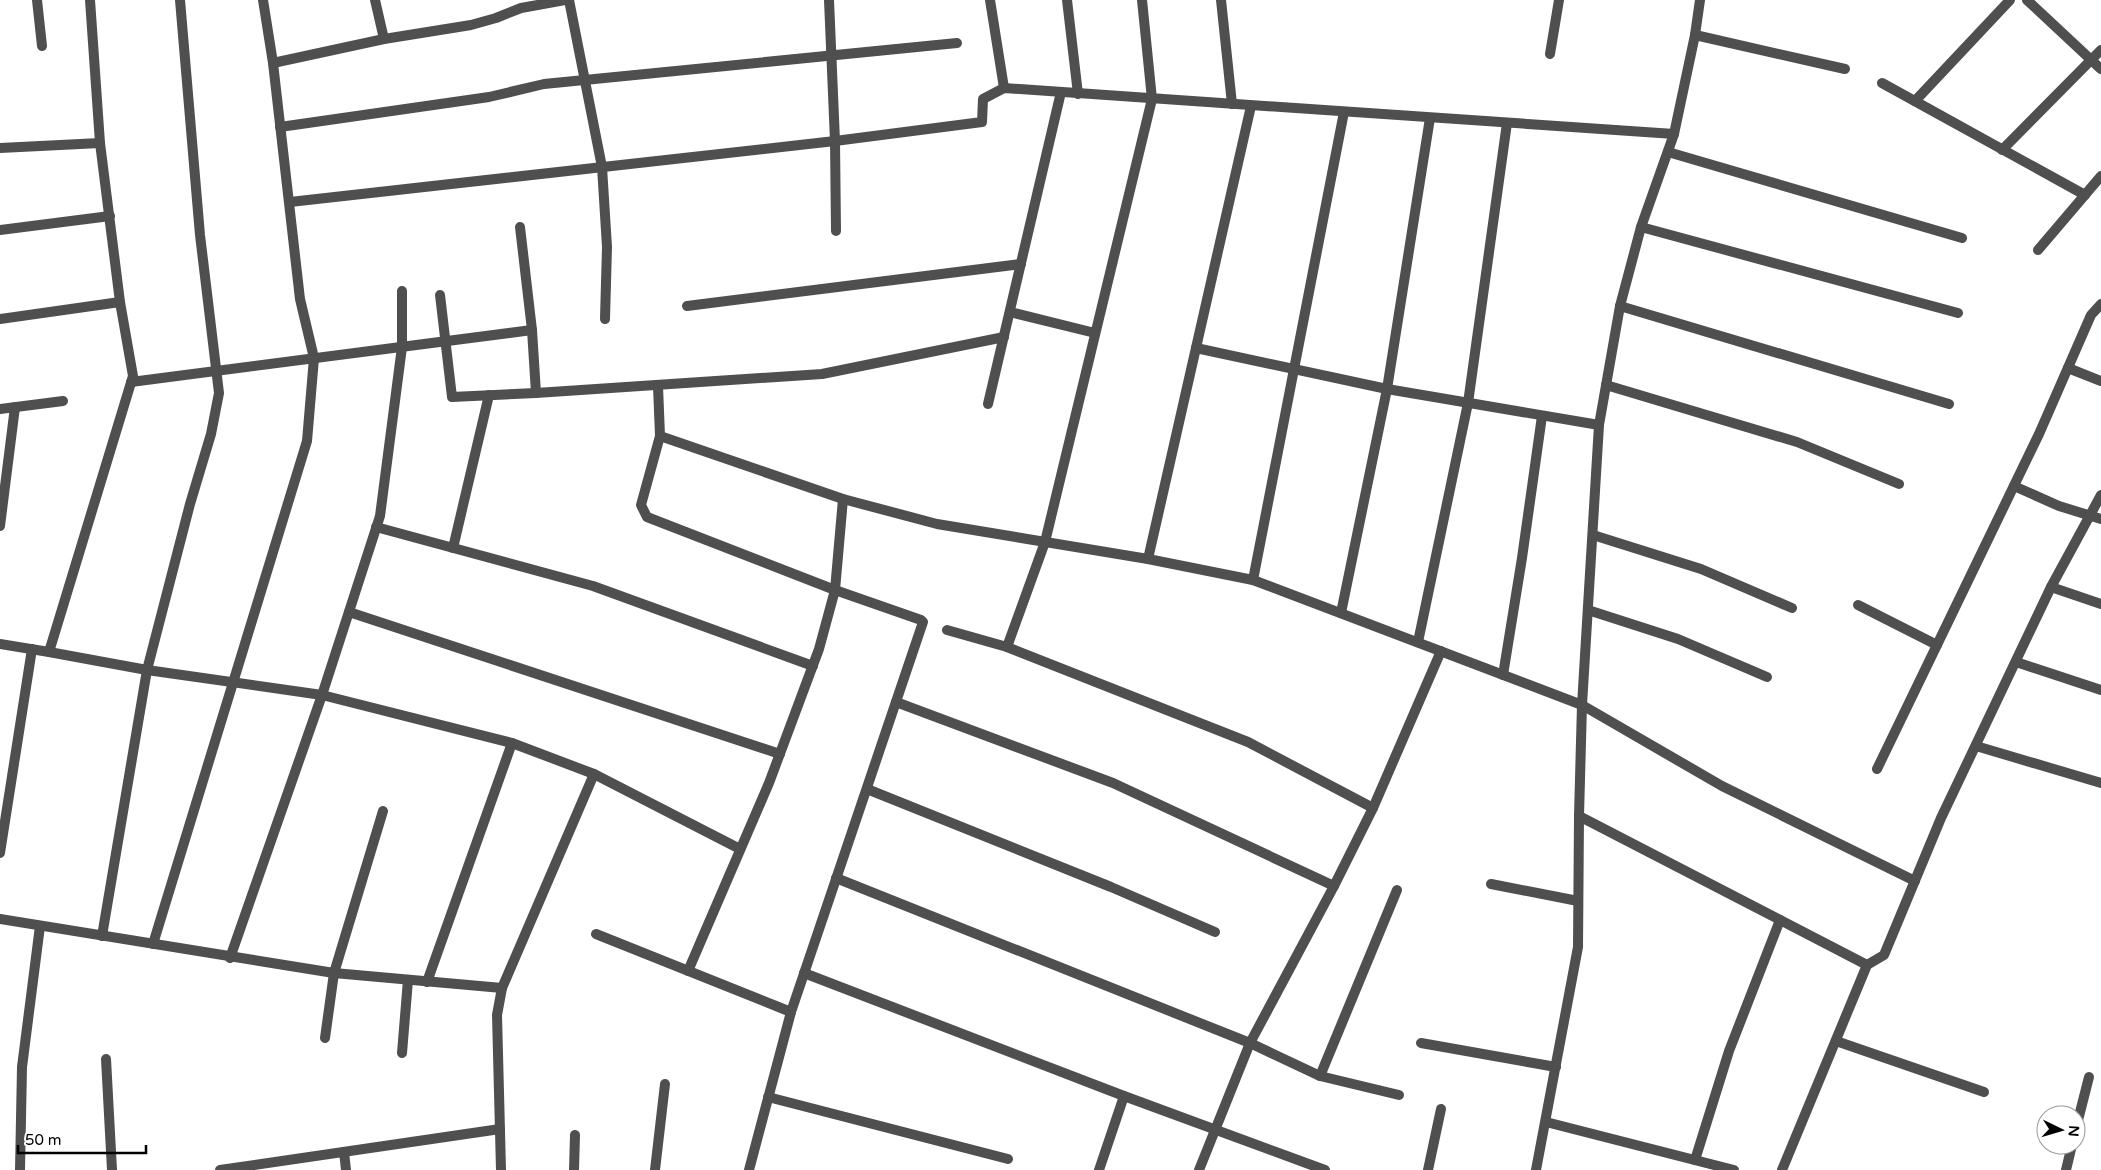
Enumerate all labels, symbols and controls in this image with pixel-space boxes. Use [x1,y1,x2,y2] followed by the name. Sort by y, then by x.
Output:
[2036,1105,2086,1155] north arrow
[18,1122,145,1154] scale bar
[2064,1125,2082,1137] text: N
[25,1131,62,1149] text: 50 m

